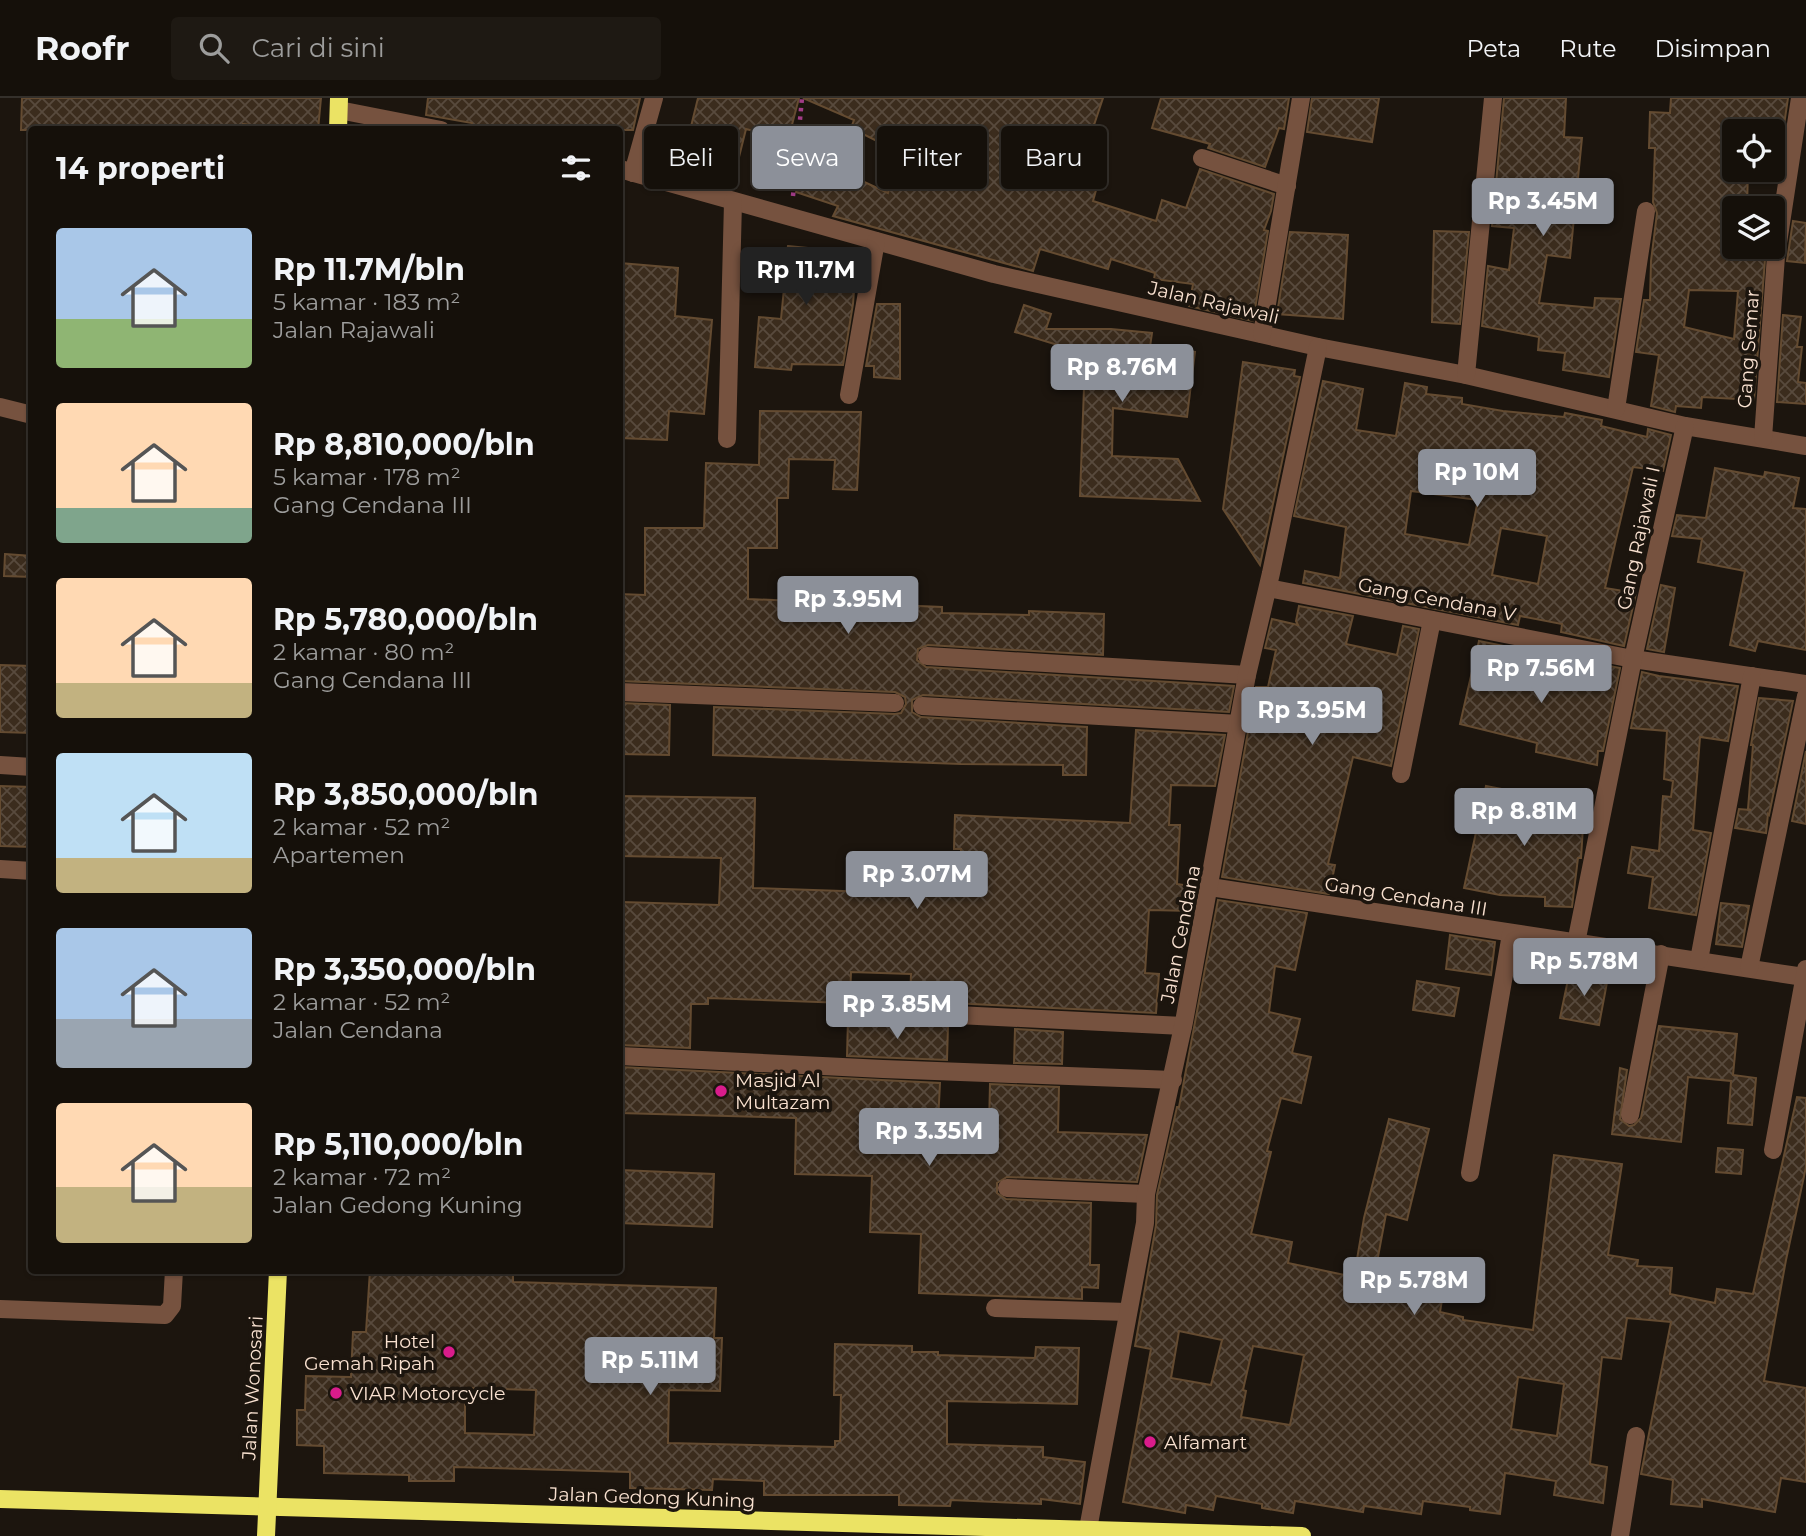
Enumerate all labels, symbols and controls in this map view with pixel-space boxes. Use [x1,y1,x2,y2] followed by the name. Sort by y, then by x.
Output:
[171,17,661,80] search box
[35,28,129,68] text: Roofr
[195,29,233,67] icon: search
[251,32,385,64] text: Cari di sini
[1466,34,1521,63] text: Peta
[1559,34,1617,63] text: Rute
[1655,34,1771,63] text: Disimpan
[1722,119,1785,259] map controls
[1722,119,1785,182] button: locate
[644,126,738,189] chip: Beli
[752,126,863,189] chip: Sewa
[877,126,987,189] chip: Filter
[1001,126,1107,189] chip: Baru
[557,149,595,187] icon: filters
[56,150,225,187] text: 14 properti
[1471,178,1615,238] pin: Rp 3.45M
[1488,187,1598,215] text: Rp 3.45M
[1722,196,1785,259] button: layers
[734,248,878,307] pin: Rp 11.7M
[273,251,465,288] text: Rp 11.7M/bln
[112,256,196,340] icon: home
[756,256,856,284] text: Rp 11.7M
[1145,276,1282,329] street label: Jalan Rajawali
[273,288,460,316] text: 5 kamar · 183 m²
[1733,289,1764,409] street label: Gang Semar
[273,316,435,344] text: Jalan Rajawali
[1050,344,1194,404] pin: Rp 8.76M
[1067,353,1177,381] text: Rp 8.76M
[273,426,535,463] text: Rp 8,810,000/bln
[112,431,196,515] icon: home
[1420,450,1534,509] pin: Rp 10M
[1434,458,1520,486] text: Rp 10M
[273,463,461,491] text: 5 kamar · 178 m²
[1612,464,1665,612] street label: Gang Rajawali I
[273,491,472,519] text: Gang Cendana III
[1356,573,1519,626] street label: Gang Cendana V
[776,576,920,636] pin: Rp 3.95M
[793,585,903,613] text: Rp 3.95M
[273,601,538,638] text: Rp 5,780,000/bln
[112,606,196,690] icon: home
[273,638,454,666] text: 2 kamar · 80 m²
[1469,646,1613,705] pin: Rp 7.56M
[1487,654,1595,682] text: Rp 7.56M
[273,666,472,694] text: Gang Cendana III
[1240,688,1384,747] pin: Rp 3.95M
[1257,696,1367,724] text: Rp 3.95M
[273,776,538,813] text: Rp 3,850,000/bln
[112,781,196,865] icon: home
[1452,788,1596,848] pin: Rp 8.81M
[1470,797,1578,825] text: Rp 8.81M
[273,813,451,841] text: 2 kamar · 52 m²
[273,841,405,869] text: Apartemen
[845,852,989,911] pin: Rp 3.07M
[862,860,972,888] text: Rp 3.07M
[1156,863,1205,1006] street label: Jalan Cendana
[1323,872,1489,921] street label: Gang Cendana III
[1512,939,1656,998] pin: Rp 5.78M
[1529,947,1639,975] text: Rp 5.78M
[273,951,536,988] text: Rp 3,350,000/bln
[112,956,196,1040] icon: home
[825,982,969,1041] pin: Rp 3.85M
[273,988,451,1016] text: 2 kamar · 52 m²
[842,990,952,1018] text: Rp 3.85M
[273,1016,443,1044] text: Jalan Cendana
[735,1069,830,1114] place label: Masjid Al Multazam
[713,1083,729,1099] marker: Masjid Al Multazam
[857,1108,1001,1168] pin: Rp 3.35M
[875,1117,983,1145] text: Rp 3.35M
[273,1126,524,1163] text: Rp 5,110,000/bln
[112,1131,196,1215] icon: home
[273,1163,451,1191] text: 2 kamar · 72 m²
[273,1191,523,1219] text: Jalan Gedong Kuning
[1342,1258,1486,1317] pin: Rp 5.78M
[1359,1266,1469,1294] text: Rp 5.78M
[237,1315,268,1462] street label: Jalan Wonosari
[304,1330,435,1375] place label: Hotel Gemah Ripah
[578,1338,722,1397] pin: Rp 5.11M
[441,1344,457,1360] marker: Hotel Gemah Ripah
[601,1346,699,1374] text: Rp 5.11M
[350,1382,506,1405] place label: VIAR Motorcycle
[328,1385,344,1401] marker: VIAR Motorcycle
[1164,1431,1247,1454] place label: Alfamart
[1142,1434,1158,1450] marker: Alfamart
[547,1482,756,1513] street label: Jalan Gedong Kuning

